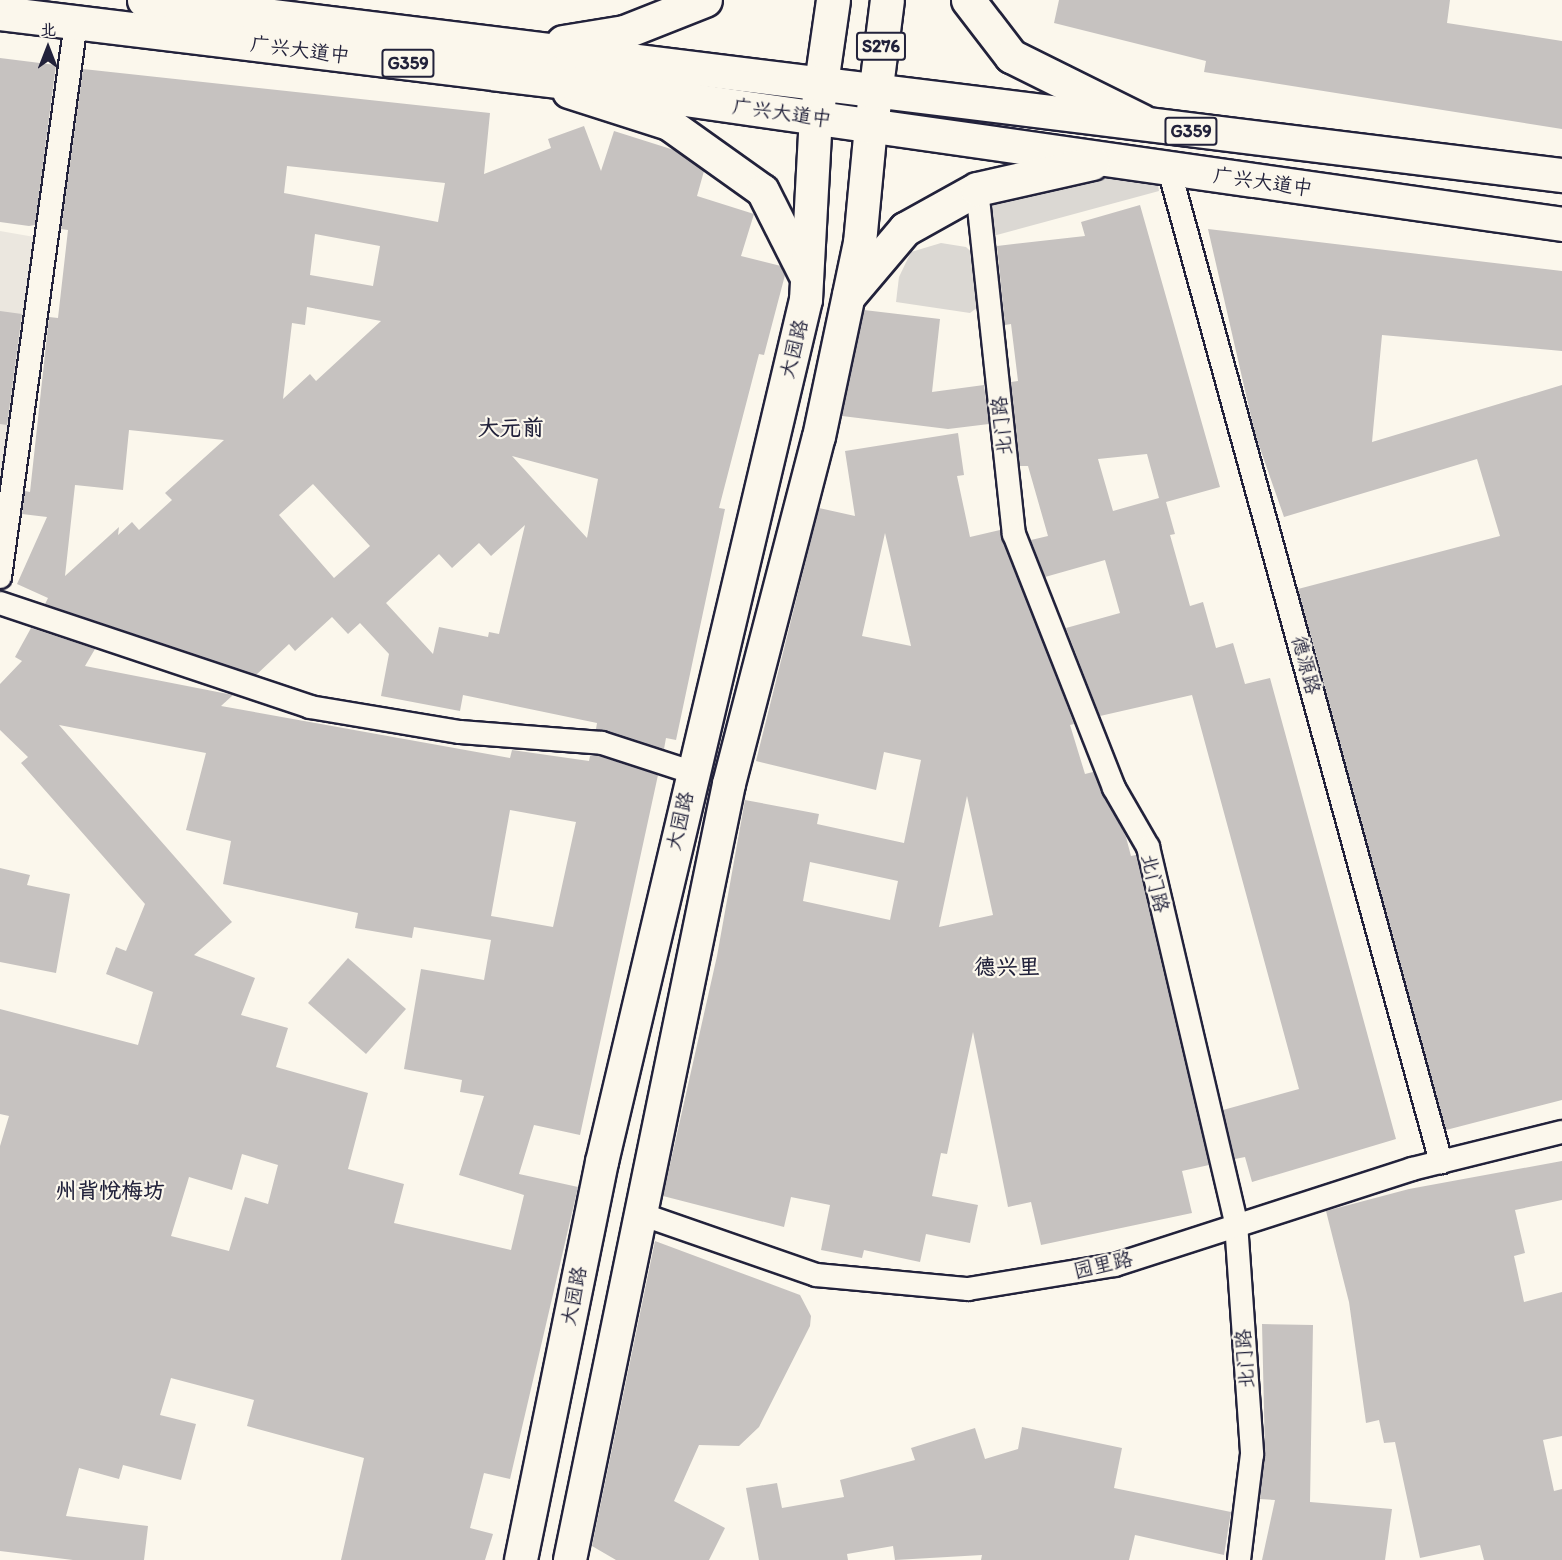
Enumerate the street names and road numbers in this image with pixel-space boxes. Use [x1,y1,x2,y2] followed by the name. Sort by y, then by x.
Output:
[856,31,906,61] road number: S276
[249,32,351,68] street label: 广兴大道中
[381,48,435,78] road number: G359
[731,94,833,132] street label: 广兴大道中
[1164,116,1218,146] road number: G359
[1212,163,1314,201] street label: 广兴大道中
[775,317,813,381] street label: 大园路
[987,395,1017,457] street label: 北门路
[1287,633,1325,697] street label: 德源路
[662,789,698,853] street label: 大园路
[1136,851,1174,915] street label: 北门路
[1071,1247,1135,1283] street label: 园里路
[556,1264,592,1328] street label: 大园路
[1231,1328,1259,1390] street label: 北门路

